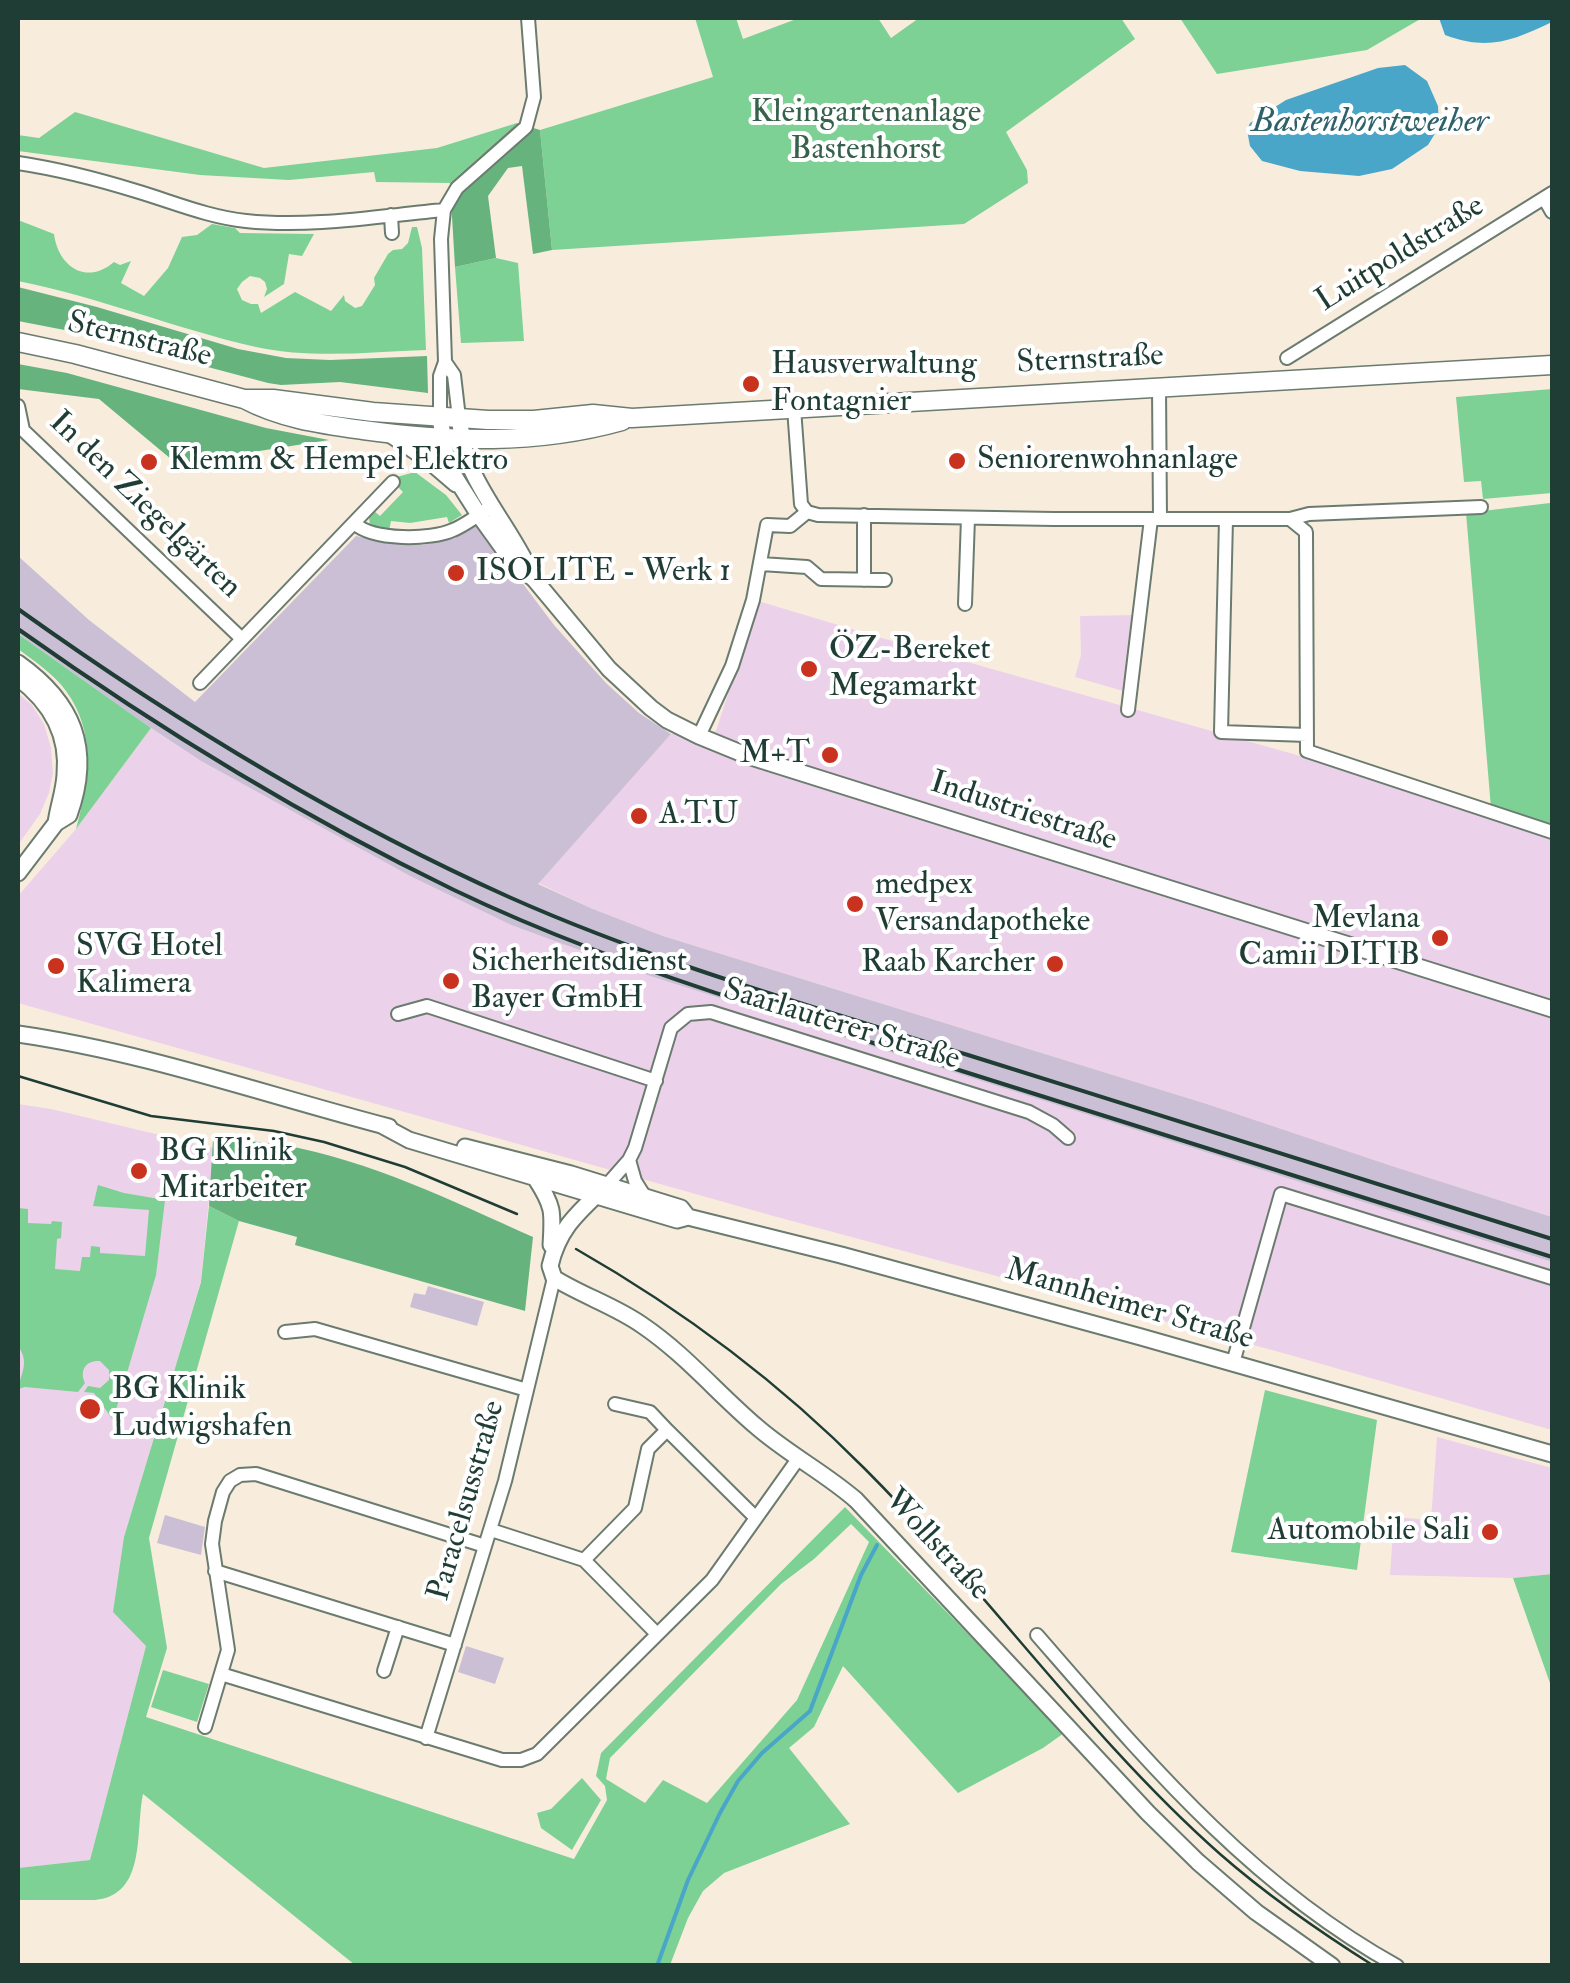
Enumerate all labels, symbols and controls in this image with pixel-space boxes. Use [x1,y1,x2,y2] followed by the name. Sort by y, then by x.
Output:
[751,95,981,170] park label: Kleingartenanlage Bastenhorst
[1251,102,1489,144] water label: Bastenhorstweiher
[1310,188,1492,322] street label: Luitpoldstraße
[63,305,215,377] street label: Sternstraße
[1016,338,1164,384] street label: Sternstraße
[771,347,977,422] place label: Hausverwaltung Fontagnier
[740,373,762,395] marker: Hausverwaltung Fontagnier
[40,404,248,608] street label: In den Ziegelgärten
[977,442,1238,480] place label: Seniorenwohnanlage
[169,443,508,481] place label: Klemm & Hempel Elektro
[946,450,968,472] marker: Seniorenwohnanlage
[138,451,160,473] marker: Klemm & Hempel Elektro
[476,554,731,592] place label: ISOLITE - Werk 1
[445,562,467,584] marker: ISOLITE - Werk 1
[829,632,991,707] place label: ÖZ-Bereket Megamarkt
[798,658,820,680] marker: ÖZ-Bereket Megamarkt
[740,736,810,774] place label: M+T
[819,744,841,766] marker: M+T
[925,765,1121,861] street label: Industriestraße
[659,797,738,835] place label: A.T.U
[628,805,650,827] marker: A.T.U
[875,867,1090,942] place label: medpex Versandapotheke
[844,893,866,915] marker: medpex Versandapotheke
[1239,901,1420,976] place label: Mevlana Camii DITIB
[1429,927,1451,949] marker: Mevlana Camii DITIB
[76,929,223,1004] place label: SVG Hotel Kalimera
[471,944,687,1019] place label: Sicherheitsdienst Bayer GmbH
[861,945,1035,983] place label: Raab Karcher
[1044,953,1066,975] marker: Raab Karcher
[45,955,67,977] marker: SVG Hotel Kalimera
[440,970,462,992] marker: Sicherheitsdienst Bayer GmbH
[718,972,964,1080] street label: Saarlauterer Straße
[159,1134,307,1209] place label: BG Klinik Mitarbeiter
[128,1160,150,1182] marker: BG Klinik Mitarbeiter
[1001,1252,1257,1360] street label: Mannheimer Straße
[112,1372,292,1447] place label: BG Klinik Ludwigshafen
[77,1396,103,1422] marker: BG Klinik Ludwigshafen
[421,1397,515,1605] street label: Paracelsusstraße
[875,1482,997,1610] street label: Wollstraße
[1268,1513,1470,1551] place label: Automobile Sali
[1479,1521,1501,1543] marker: Automobile Sali

